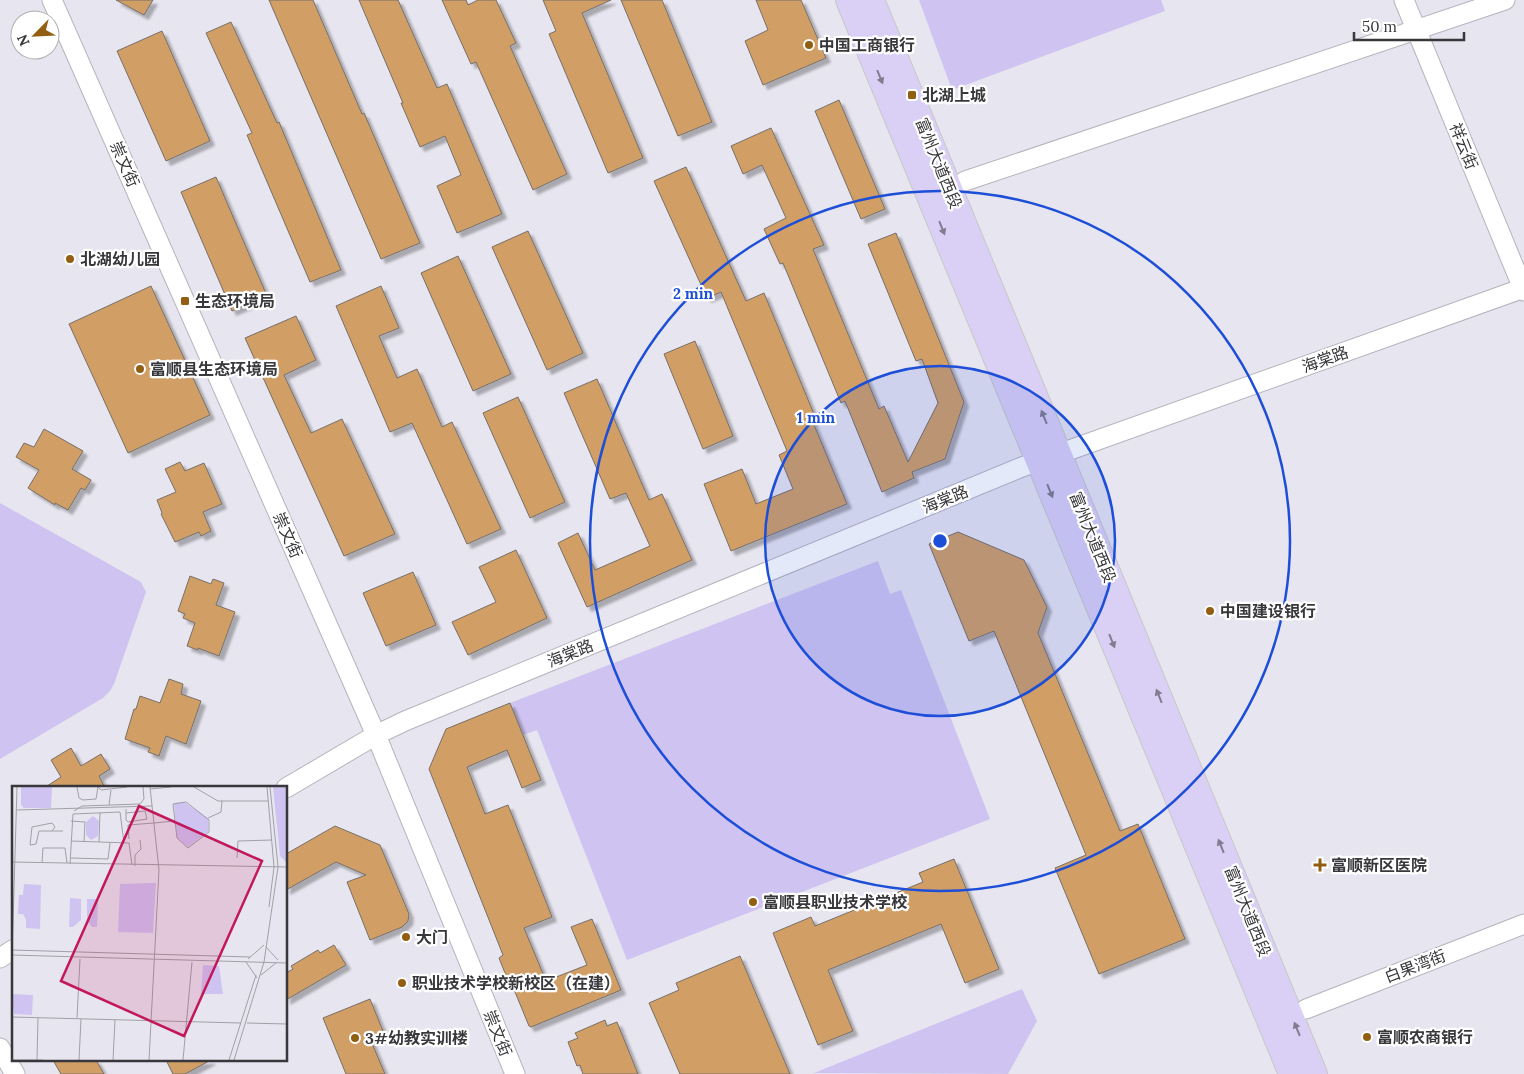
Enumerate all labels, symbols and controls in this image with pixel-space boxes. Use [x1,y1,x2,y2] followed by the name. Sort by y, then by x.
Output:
[10,10,60,60] north arrow
[1354,10,1464,42] scale bar
[1362,17,1397,36] text: 50 m
[13,32,34,49] text: N
[819,35,915,55] place label: 中国工商银行
[803,39,815,51] marker: 中国工商银行
[876,70,884,85] one-way arrow
[922,85,986,105] place label: 北湖上城
[906,89,918,101] marker: 北湖上城
[912,115,966,211] street label: 富州大道西段
[1446,120,1482,172] street label: 祥云街
[106,138,144,190] street label: 崇文街
[938,221,946,235] one-way arrow
[80,249,160,269] place label: 北湖幼儿园
[64,253,76,265] marker: 北湖幼儿园
[673,284,714,303] text: 2 min
[195,291,275,311] place label: 生态环境局
[179,295,191,307] marker: 生态环境局
[1299,341,1351,377] street label: 海棠路
[150,359,278,379] place label: 富顺县生态环境局
[134,363,146,375] marker: 富顺县生态环境局
[797,408,836,427] text: 1 min
[1039,410,1047,424] one-way arrow
[919,481,971,517] street label: 海棠路
[1047,484,1055,498] one-way arrow
[1066,489,1120,585] street label: 富州大道西段
[269,509,307,561] street label: 崇文街
[931,532,949,550] centre of rings
[1220,601,1316,621] place label: 中国建设银行
[1204,605,1216,617] marker: 中国建设银行
[1109,634,1117,648] one-way arrow
[544,635,596,671] street label: 海棠路
[1155,689,1163,703] one-way arrow
[12,786,288,1062] inset map
[1217,839,1225,853] one-way arrow
[1331,855,1427,875] place label: 富顺新区医院
[1313,858,1327,872] marker: 富顺新区医院
[1221,863,1275,959] street label: 富州大道西段
[763,892,908,912] place label: 富顺县职业技术学校
[747,896,759,908] marker: 富顺县职业技术学校
[416,927,448,947] place label: 大门
[400,931,412,943] marker: 大门
[1382,945,1448,987] street label: 白果湾街
[412,973,620,993] place label: 职业技术学校新校区（在建）
[396,977,408,989] marker: 职业技术学校新校区（在建）
[480,1007,516,1059] street label: 崇文街
[1292,1022,1300,1036] one-way arrow
[1377,1027,1473,1047] place label: 富顺农商银行
[365,1028,468,1048] place label: 3#幼教实训楼
[1361,1031,1373,1043] marker: 富顺农商银行
[349,1032,361,1044] marker: 3#幼教实训楼

